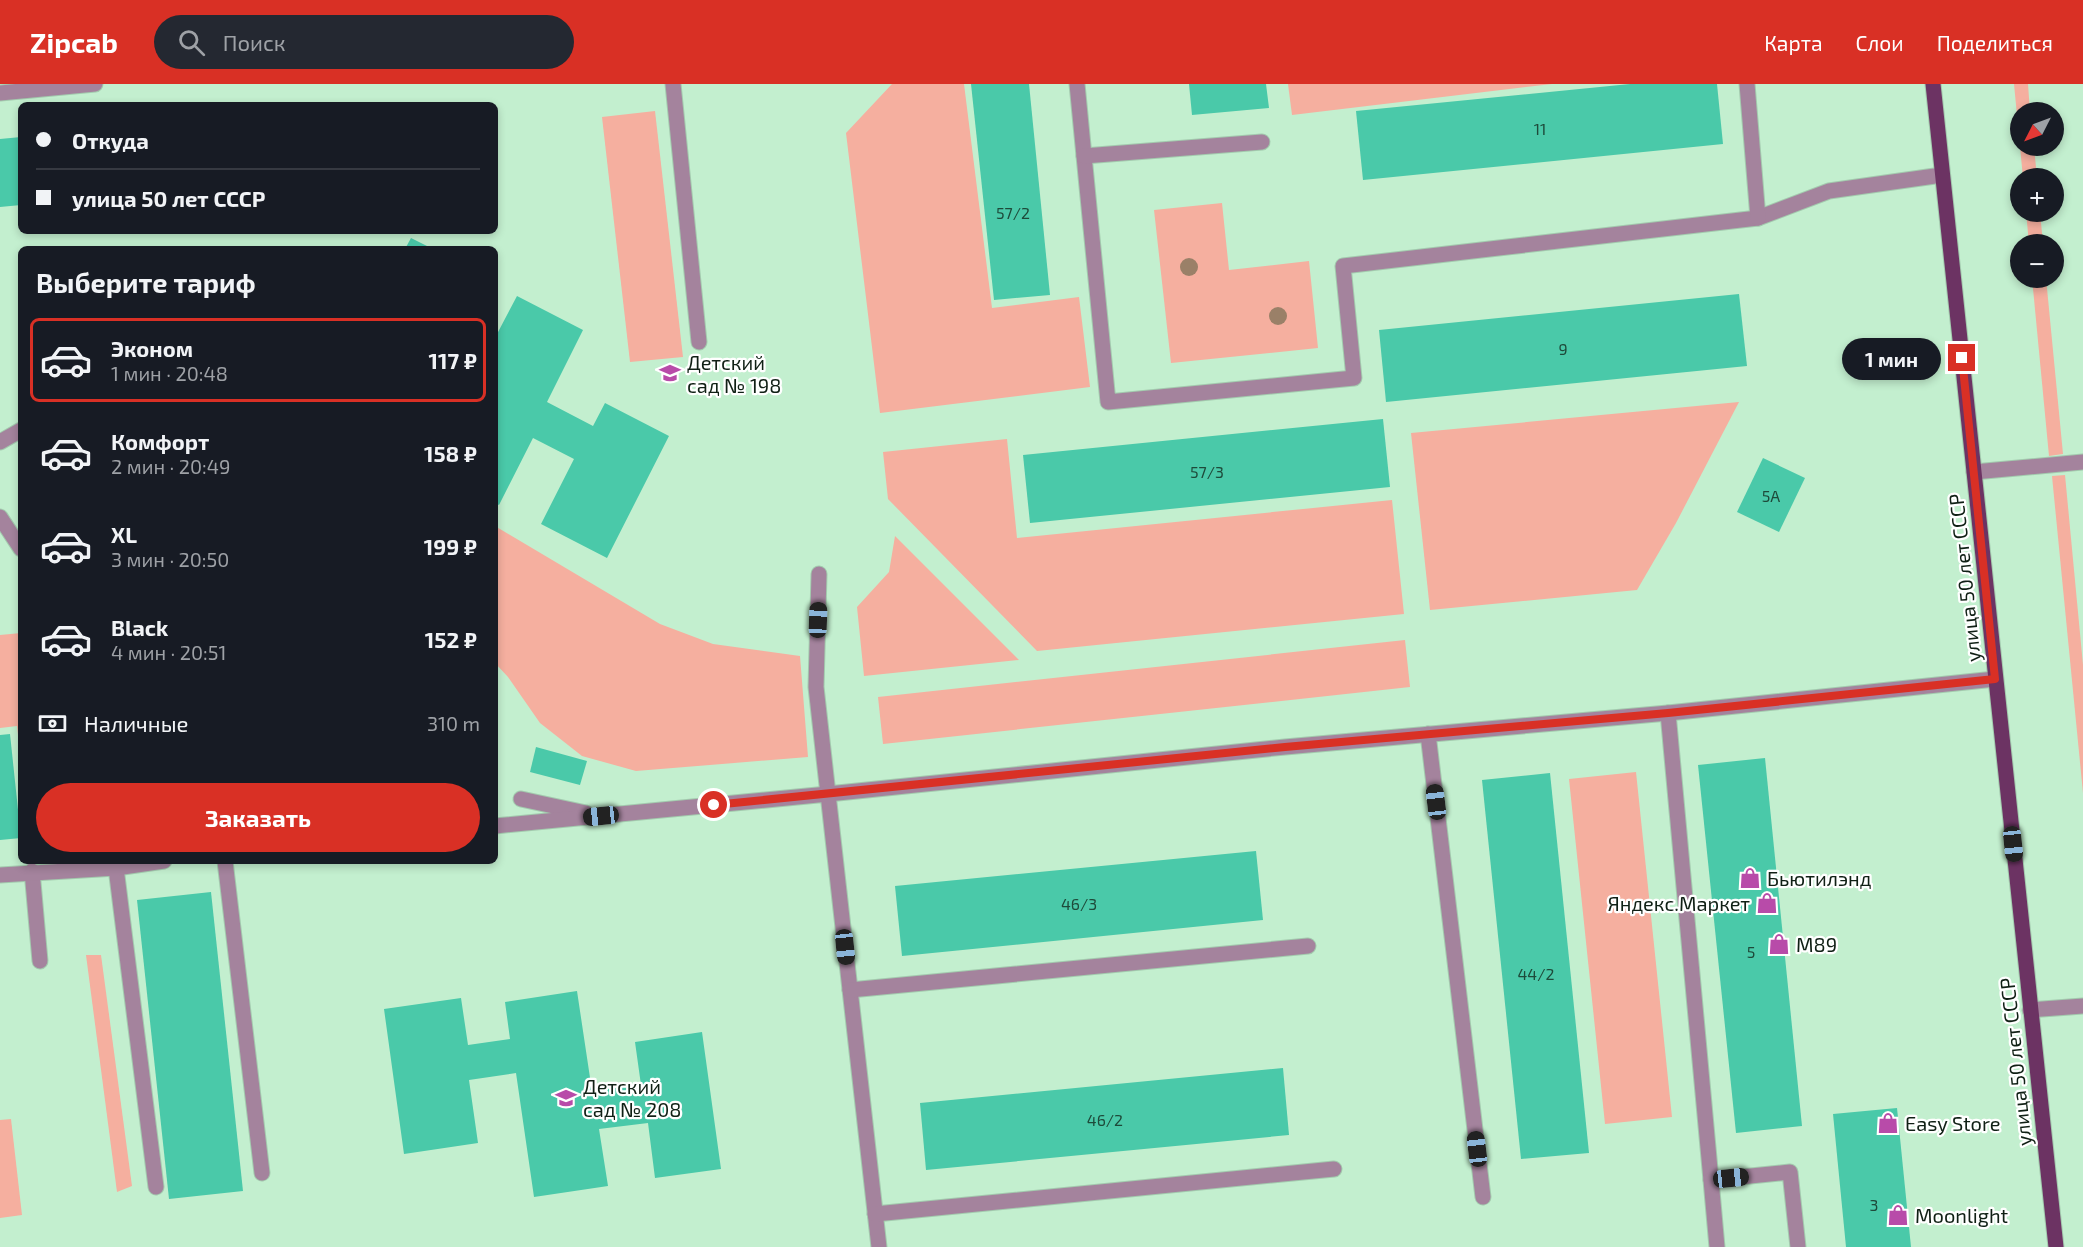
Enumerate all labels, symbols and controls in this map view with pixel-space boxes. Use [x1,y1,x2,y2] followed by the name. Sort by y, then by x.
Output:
[154,15,574,69] search box
[30,25,118,59] text: Zipcab
[175,26,208,59] icon: search
[223,29,286,55] text: Поиск
[1764,30,1823,55] text: Карта
[1856,30,1904,55] text: Слои
[1937,30,2053,55] text: Поделиться
[2010,102,2064,156] north arrow
[2010,102,2064,288] map controls
[1534,119,1546,138] house number: 11
[72,127,149,153] text: Откуда
[2010,168,2064,222] button: +
[72,185,265,211] text: улица 50 лет СССР
[996,203,1030,222] house number: 57/2
[2010,234,2064,288] button: −
[36,266,256,298] text: Выберите тариф
[39,333,93,387] icon: car
[111,335,193,361] text: Эконом
[1842,337,1941,379] callout: 1 мин
[1558,339,1568,358] house number: 9
[1948,344,1975,371] route end
[429,347,477,373] text: 117 ₽
[1865,347,1918,371] text: 1 мин
[687,350,781,397] place label: Детский сад № 198
[111,361,228,385] text: 1 мин · 20:48
[658,361,682,385] school or university icon: Детский сад № 198
[39,426,93,480] icon: car
[111,428,209,454] text: Комфорт
[424,440,477,466] text: 158 ₽
[111,454,230,478] text: 2 мин · 20:49
[1190,462,1224,481] house number: 57/3
[1762,486,1780,505] house number: 5А
[1943,493,1986,663] street label: улица 50 лет СССР
[39,519,93,573] icon: car
[111,521,137,547] text: XL
[424,533,477,559] text: 199 ₽
[111,547,229,571] text: 3 мин · 20:50
[808,602,828,638] car
[39,612,93,666] icon: car
[111,614,168,640] text: Black
[425,626,477,652] text: 152 ₽
[111,640,226,664] text: 4 мин · 20:51
[36,707,69,740] icon: cash
[84,710,188,736] text: Наличные
[427,711,480,735] text: 310 m
[36,783,480,852] button: Заказать
[1425,783,1447,821] car
[700,791,727,818] route start
[582,805,620,827] car
[2002,825,2024,863] car
[1738,866,1762,890] shop icon: Бьютилэнд
[1767,866,1871,890] place label: Бьютилэнд
[1608,891,1750,915] place label: Яндекс.Маркет
[1755,891,1779,915] shop icon: Яндекс.Маркет
[1061,894,1097,913] house number: 46/3
[834,928,856,966] car
[1767,932,1791,956] shop icon: М89
[1796,932,1837,956] place label: М89
[1747,942,1755,961] house number: 5
[1518,964,1554,983] house number: 44/2
[1994,977,2037,1147] street label: улица 50 лет СССР
[583,1074,681,1121] place label: Детский сад № 208
[554,1086,578,1110] school or university icon: Детский сад № 208
[1087,1110,1123,1129] house number: 46/2
[1876,1111,1900,1135] shop icon: Easy Store
[1905,1111,2000,1135] place label: Easy Store
[1466,1130,1488,1168] car
[1712,1167,1750,1189] car
[1870,1195,1878,1214] house number: 3
[1886,1203,1910,1227] shop icon: Moonlight
[1915,1203,2009,1227] place label: Moonlight

